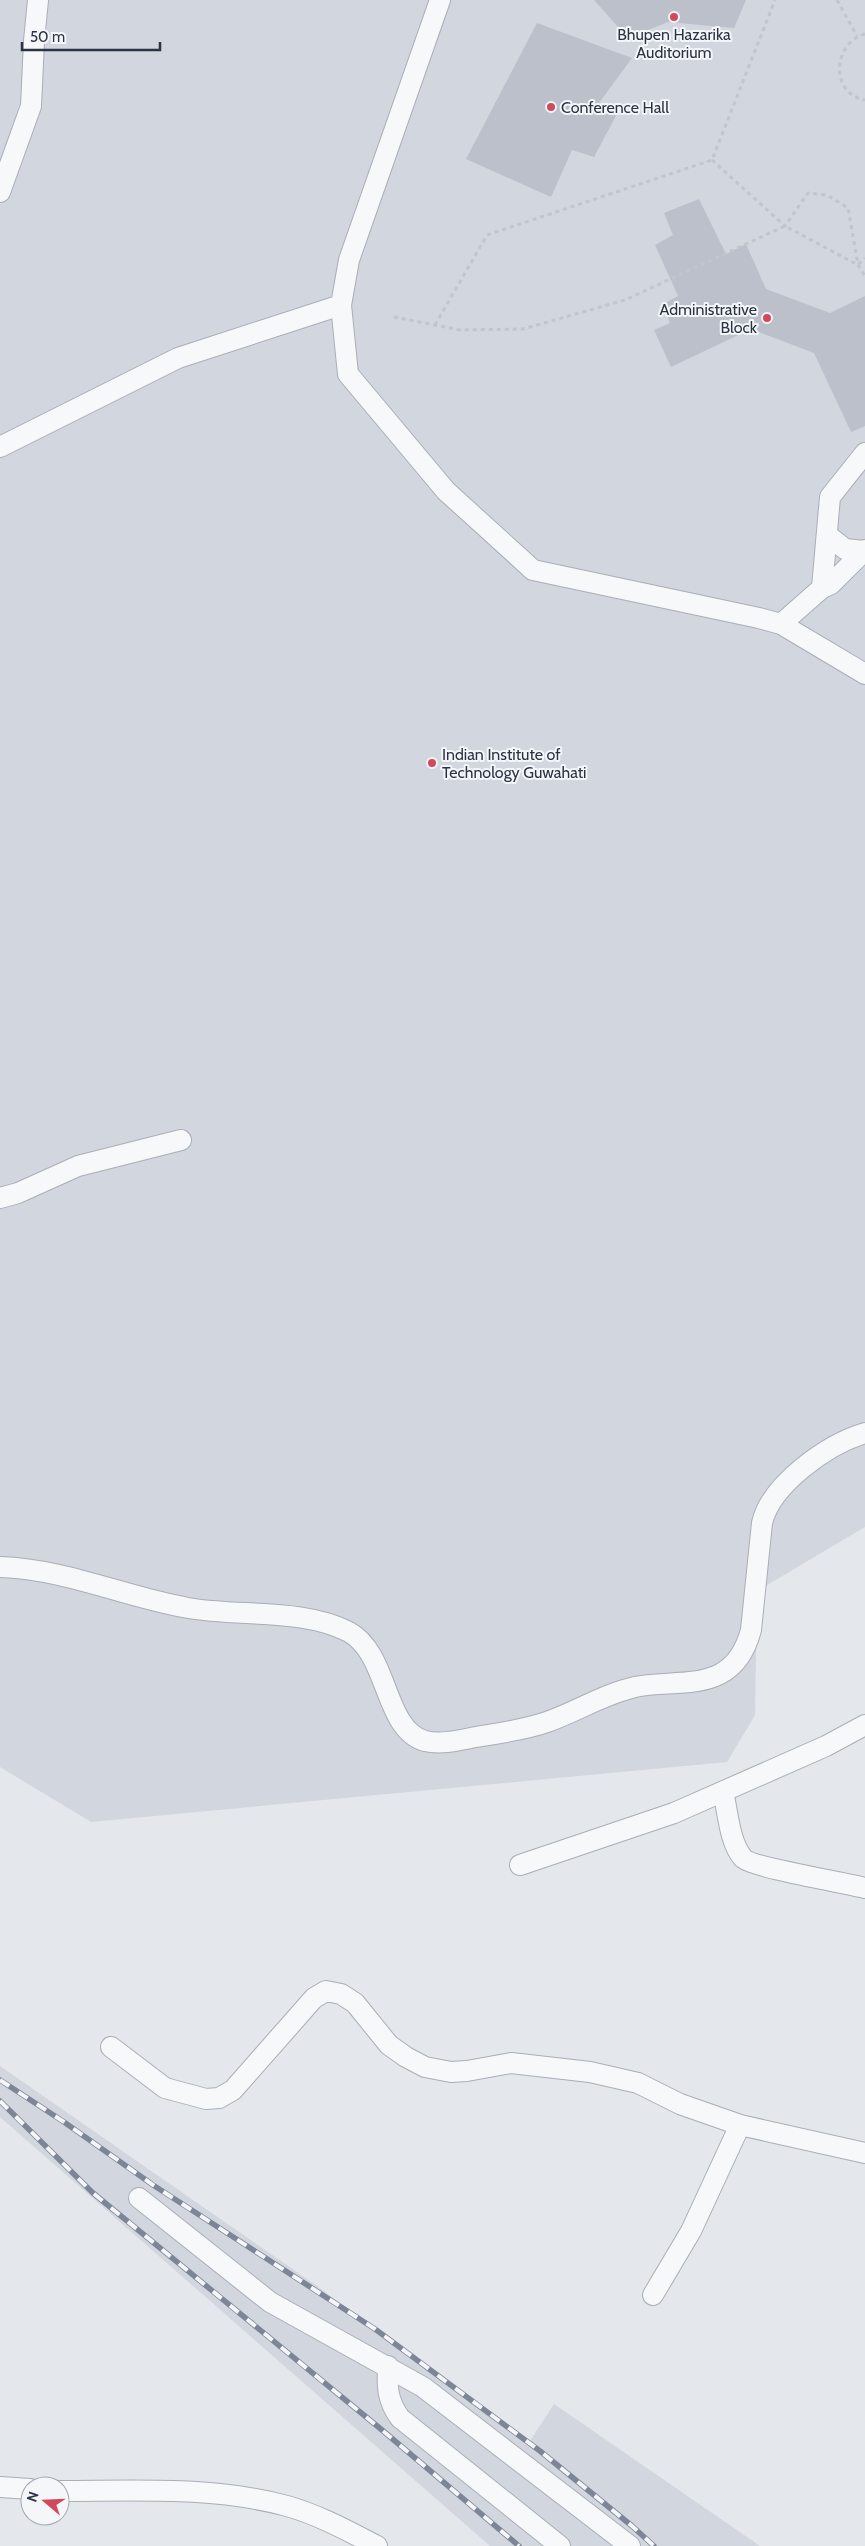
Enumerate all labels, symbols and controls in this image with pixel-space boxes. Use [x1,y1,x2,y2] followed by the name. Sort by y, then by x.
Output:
[668,11,680,23] marker: Bhupen Hazarika Auditorium
[22,20,160,52] scale bar
[617,25,731,62] place label: Bhupen Hazarika Auditorium
[30,28,65,46] text: 50 m
[561,98,669,117] place label: Conference Hall
[545,101,557,113] marker: Conference Hall
[659,300,758,337] place label: Administrative Block
[761,312,773,324] marker: Administrative Block
[442,745,587,782] place label: Indian Institute of Technology Guwahati
[426,757,438,769] marker: Indian Institute of Technology Guwahati
[20,2476,70,2526] north arrow
[23,2489,43,2504] text: N

